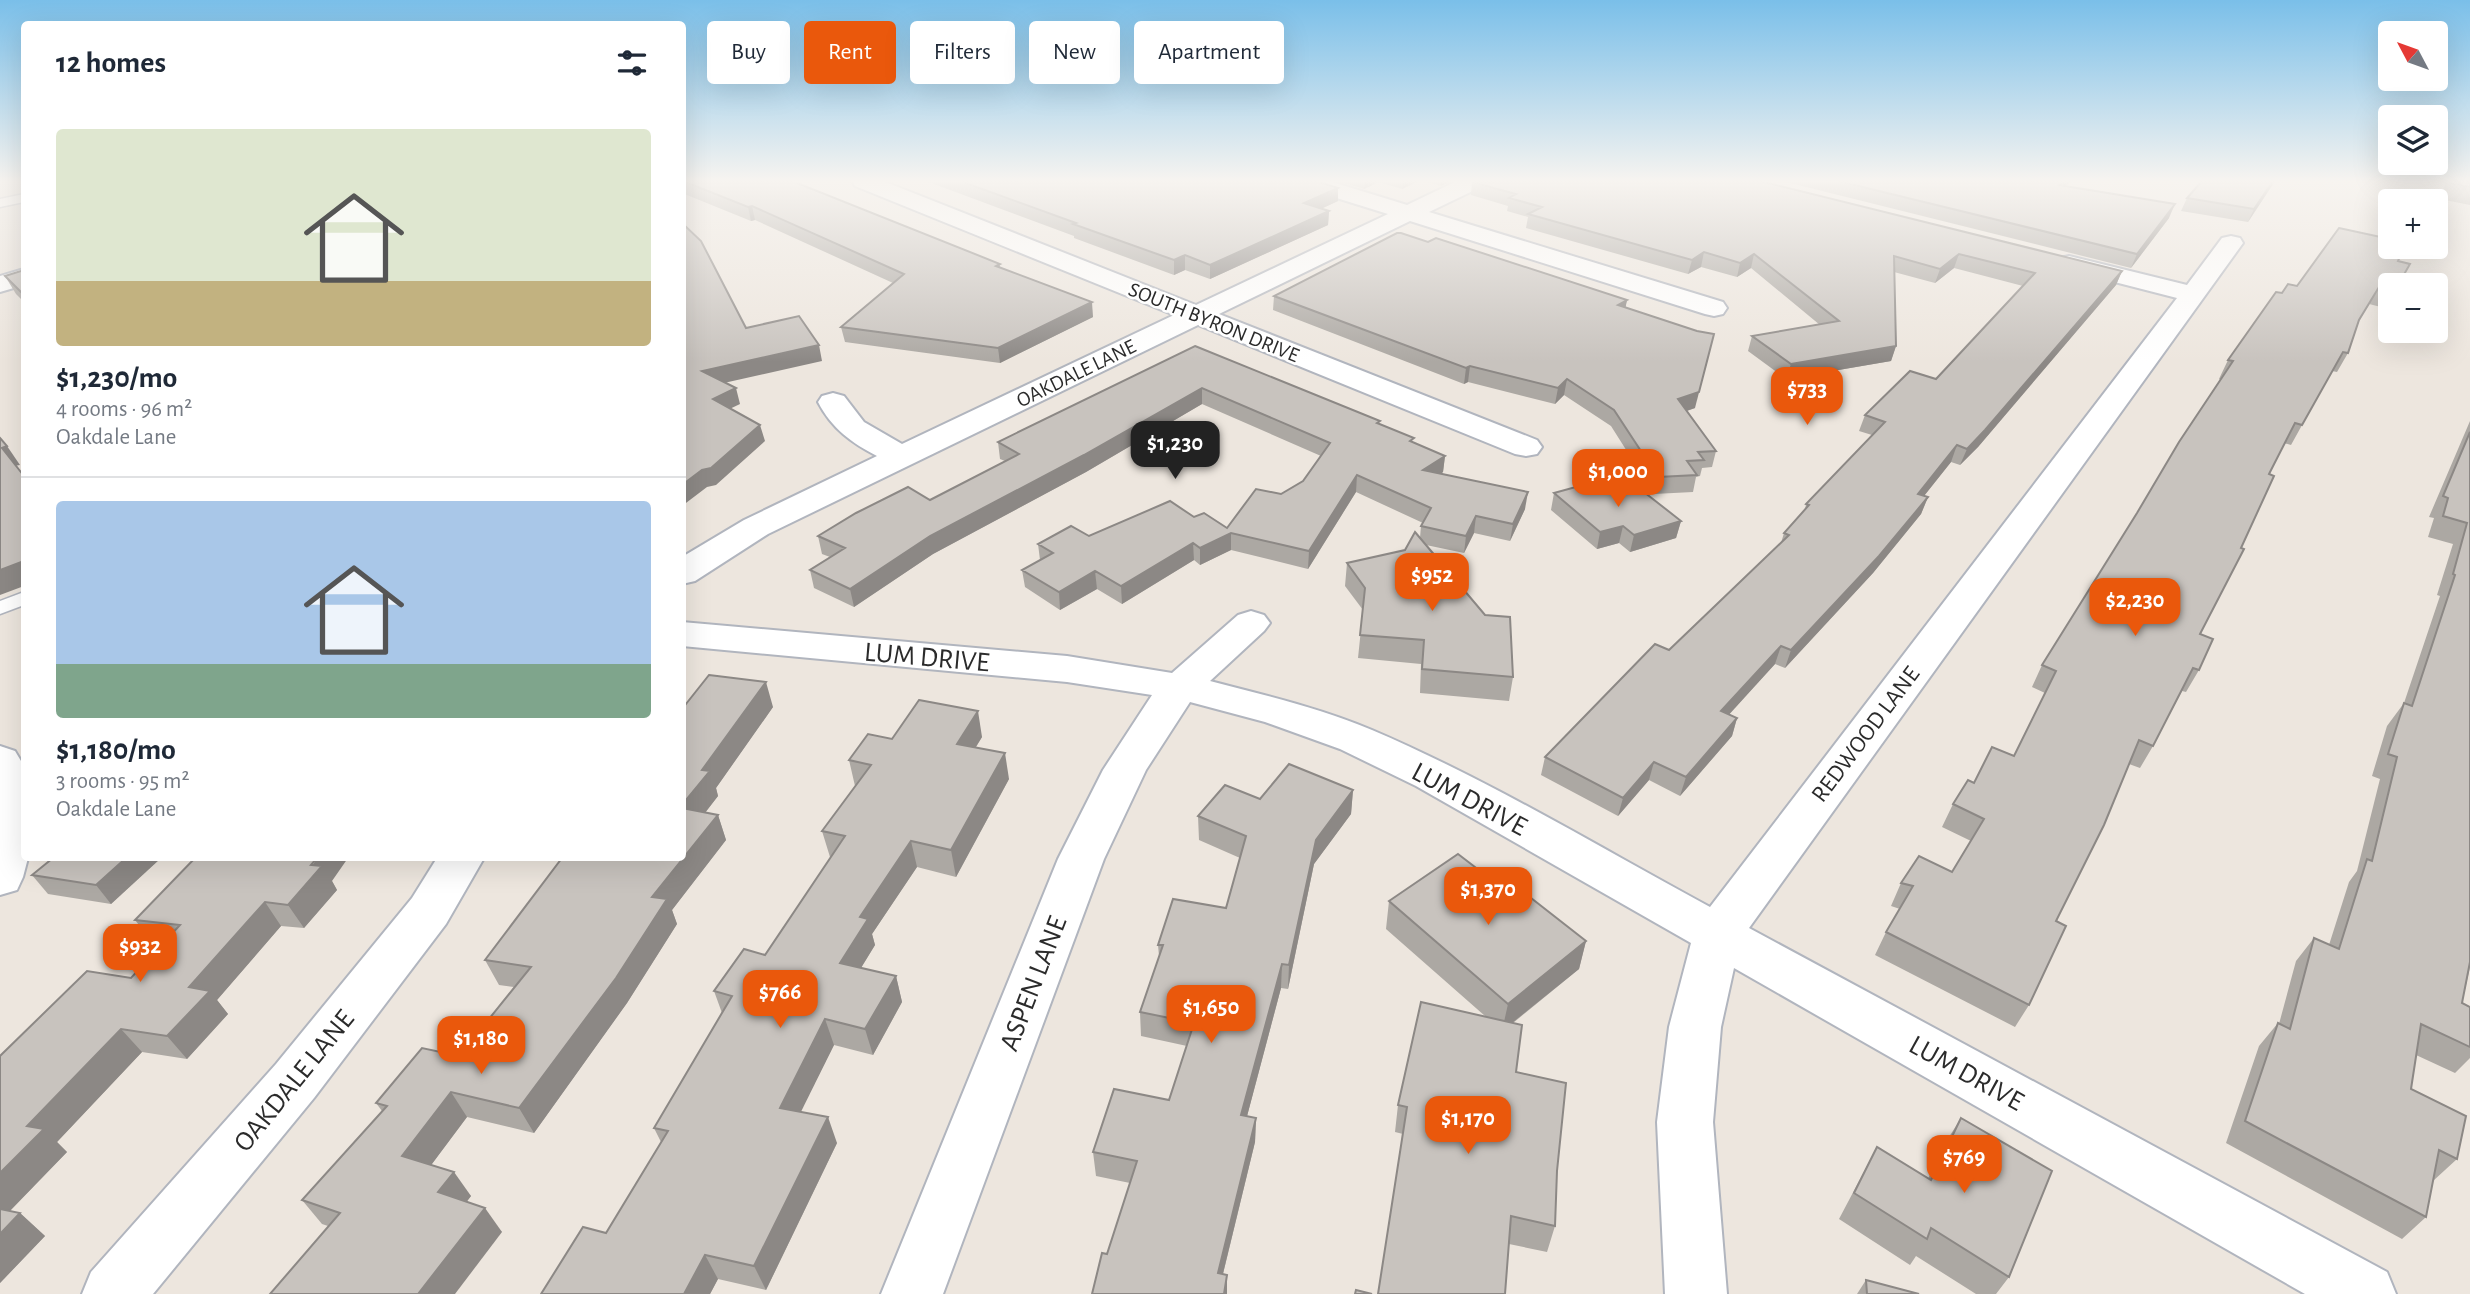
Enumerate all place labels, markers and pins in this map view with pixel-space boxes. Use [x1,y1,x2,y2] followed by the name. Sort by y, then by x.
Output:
[1766,368,1848,427] pin: $733
[1118,421,1232,481] pin: $1,230
[1561,449,1675,509] pin: $1,000
[1391,554,1473,613] pin: $952
[2078,578,2192,638] pin: $2,230
[1431,867,1545,927] pin: $1,370
[99,925,181,984] pin: $932
[739,970,821,1030] pin: $766
[1154,986,1268,1045] pin: $1,650
[424,1016,538,1076] pin: $1,180
[1411,1096,1525,1156] pin: $1,170
[1923,1136,2005,1195] pin: $769

